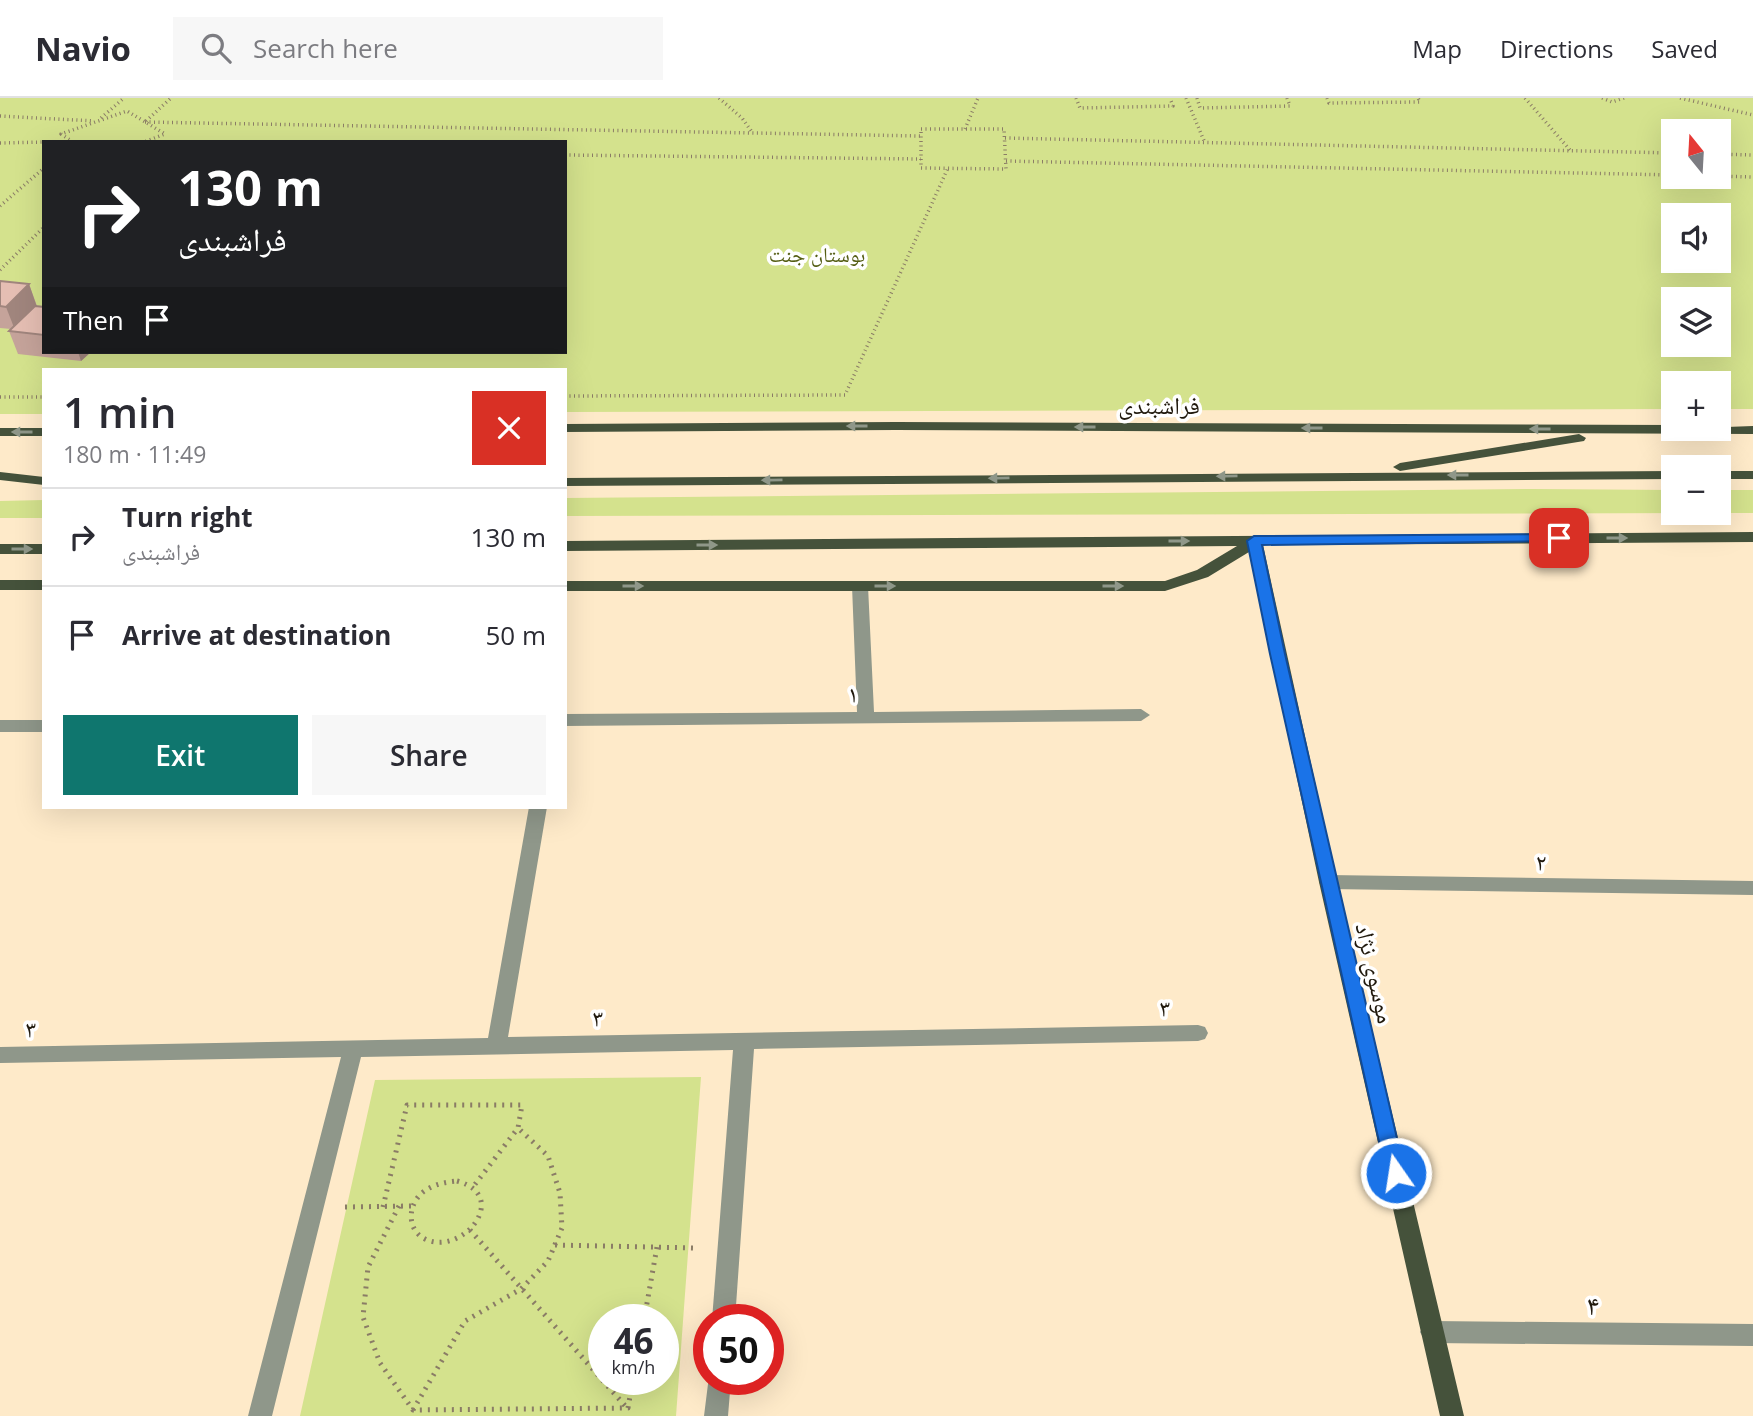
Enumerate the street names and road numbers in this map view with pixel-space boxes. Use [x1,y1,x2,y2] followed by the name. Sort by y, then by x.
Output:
[1118,388,1200,421] street label: فراشبندی
[847,676,859,710] street label: ۱
[1535,844,1547,878] street label: ۲
[1348,919,1404,1027] street label: موسوی نژاد
[1159,990,1171,1024] street label: ۳
[592,1000,604,1034] street label: ۳
[25,1011,37,1045] street label: ۳
[1586,1285,1600,1323] street label: ۴

